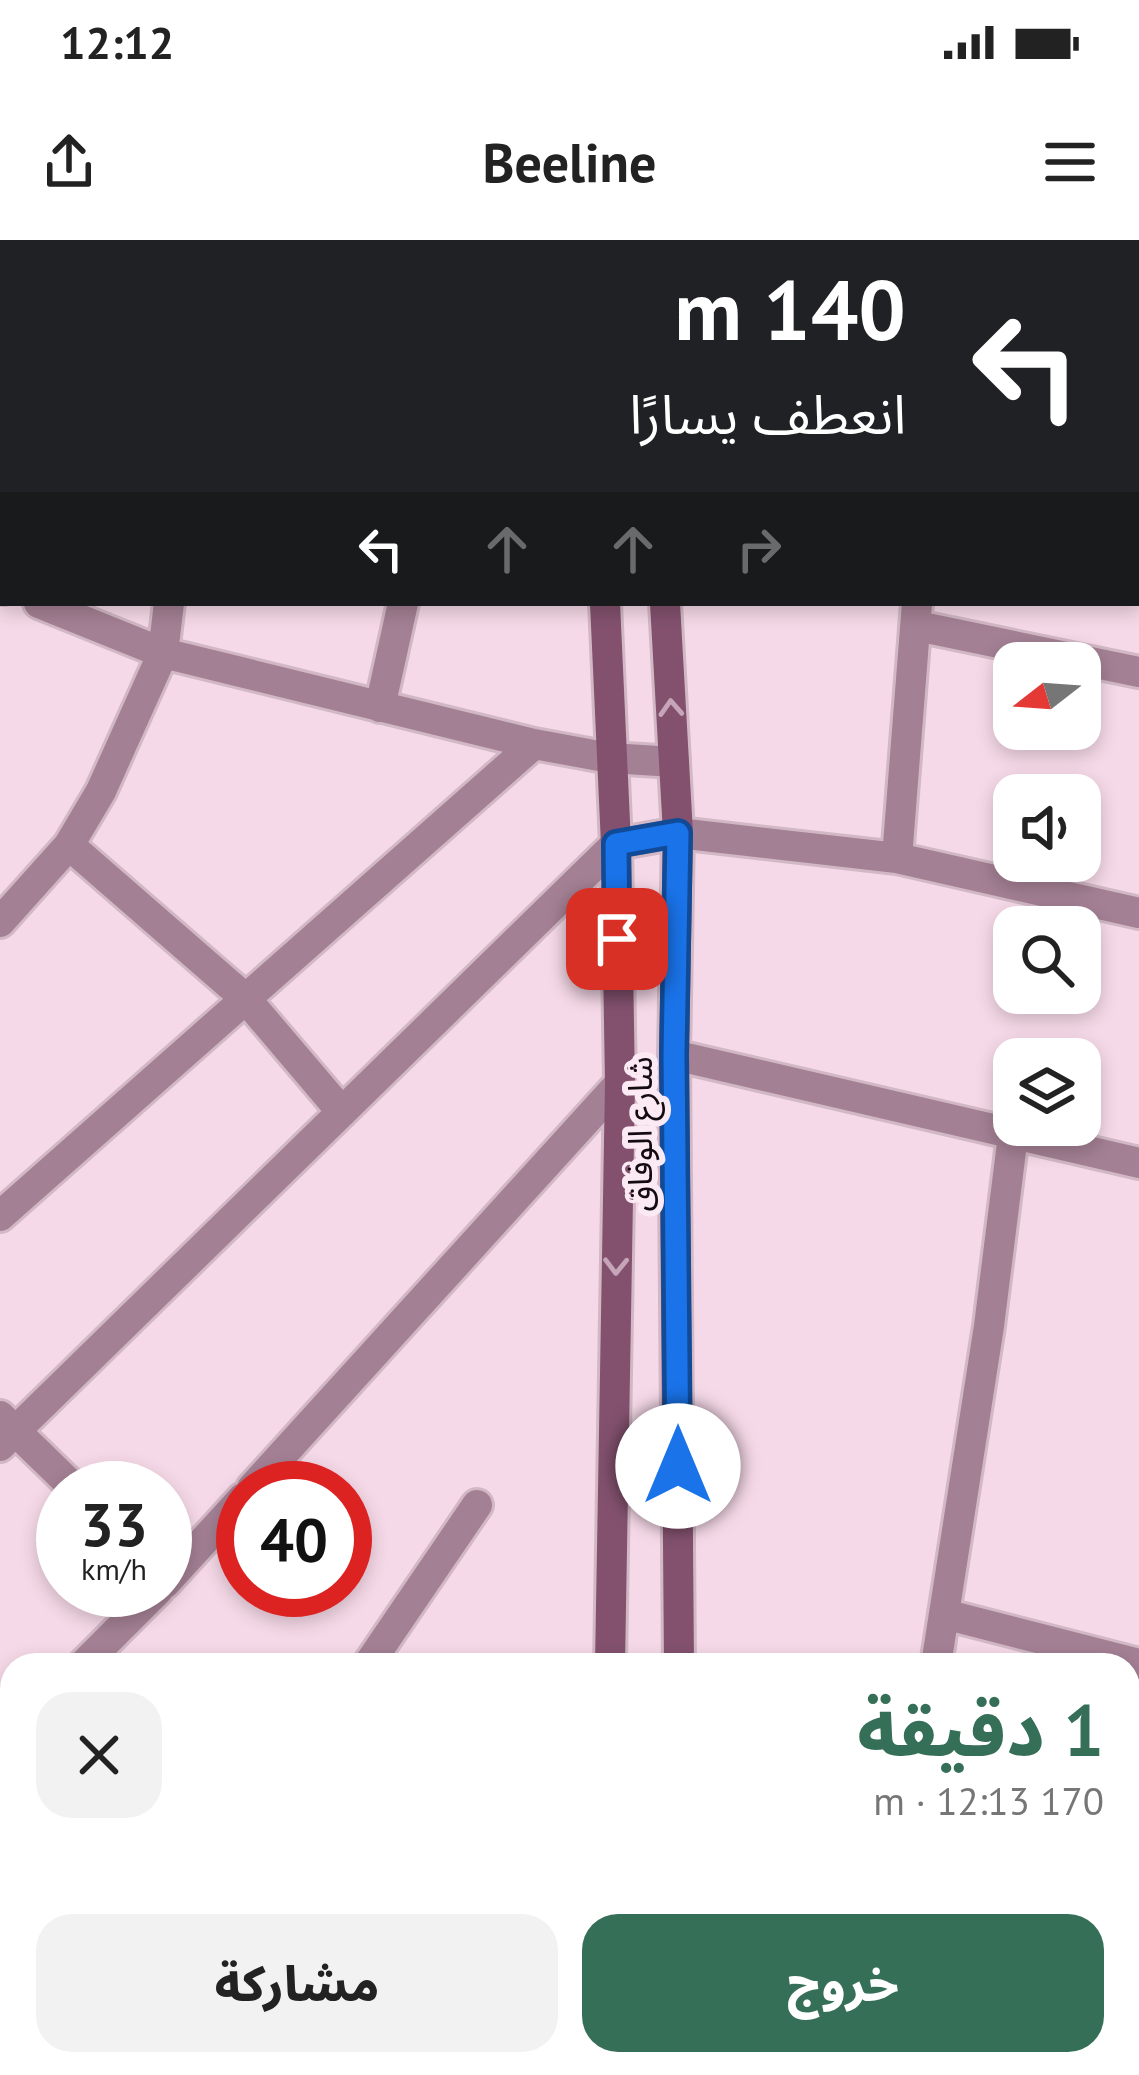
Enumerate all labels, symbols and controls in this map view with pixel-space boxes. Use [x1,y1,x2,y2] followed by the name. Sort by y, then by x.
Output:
[60,13,174,71] text: 12:12
[483,127,656,197] text: Beeline
[36,129,102,195] icon: share
[1037,129,1103,195] icon: menu
[674,254,906,363] text: 140 m
[948,288,1104,444] icon: left
[629,379,906,449] text: انعطف يسارًا
[348,516,414,582] icon: left
[474,516,540,582] icon: ahead
[600,516,666,582] icon: ahead
[726,516,792,582] icon: right
[993,642,1101,750] north arrow
[993,642,1101,1146] map controls
[658,698,684,717] one-way arrow
[993,774,1101,882] button: sound
[566,888,668,990] pin
[584,906,650,972] icon: arrive
[993,906,1101,1014] button: search
[993,1038,1101,1146] button: layers
[618,1056,665,1212] street label: شارع الوفاق
[604,1257,630,1276] one-way arrow
[615,1403,741,1529] position arrow
[216,1461,372,1617] speed limit sign: 40
[80,1485,148,1563] text: 33
[81,1549,147,1588] text: km/h
[857,1683,1104,1776] text: 1 دقيقة
[36,1692,162,1818] button: close
[873,1775,1104,1826] text: 170 m · 12:13
[36,1914,558,2052] button: مشاركة
[582,1914,1104,2052] button: خروج

